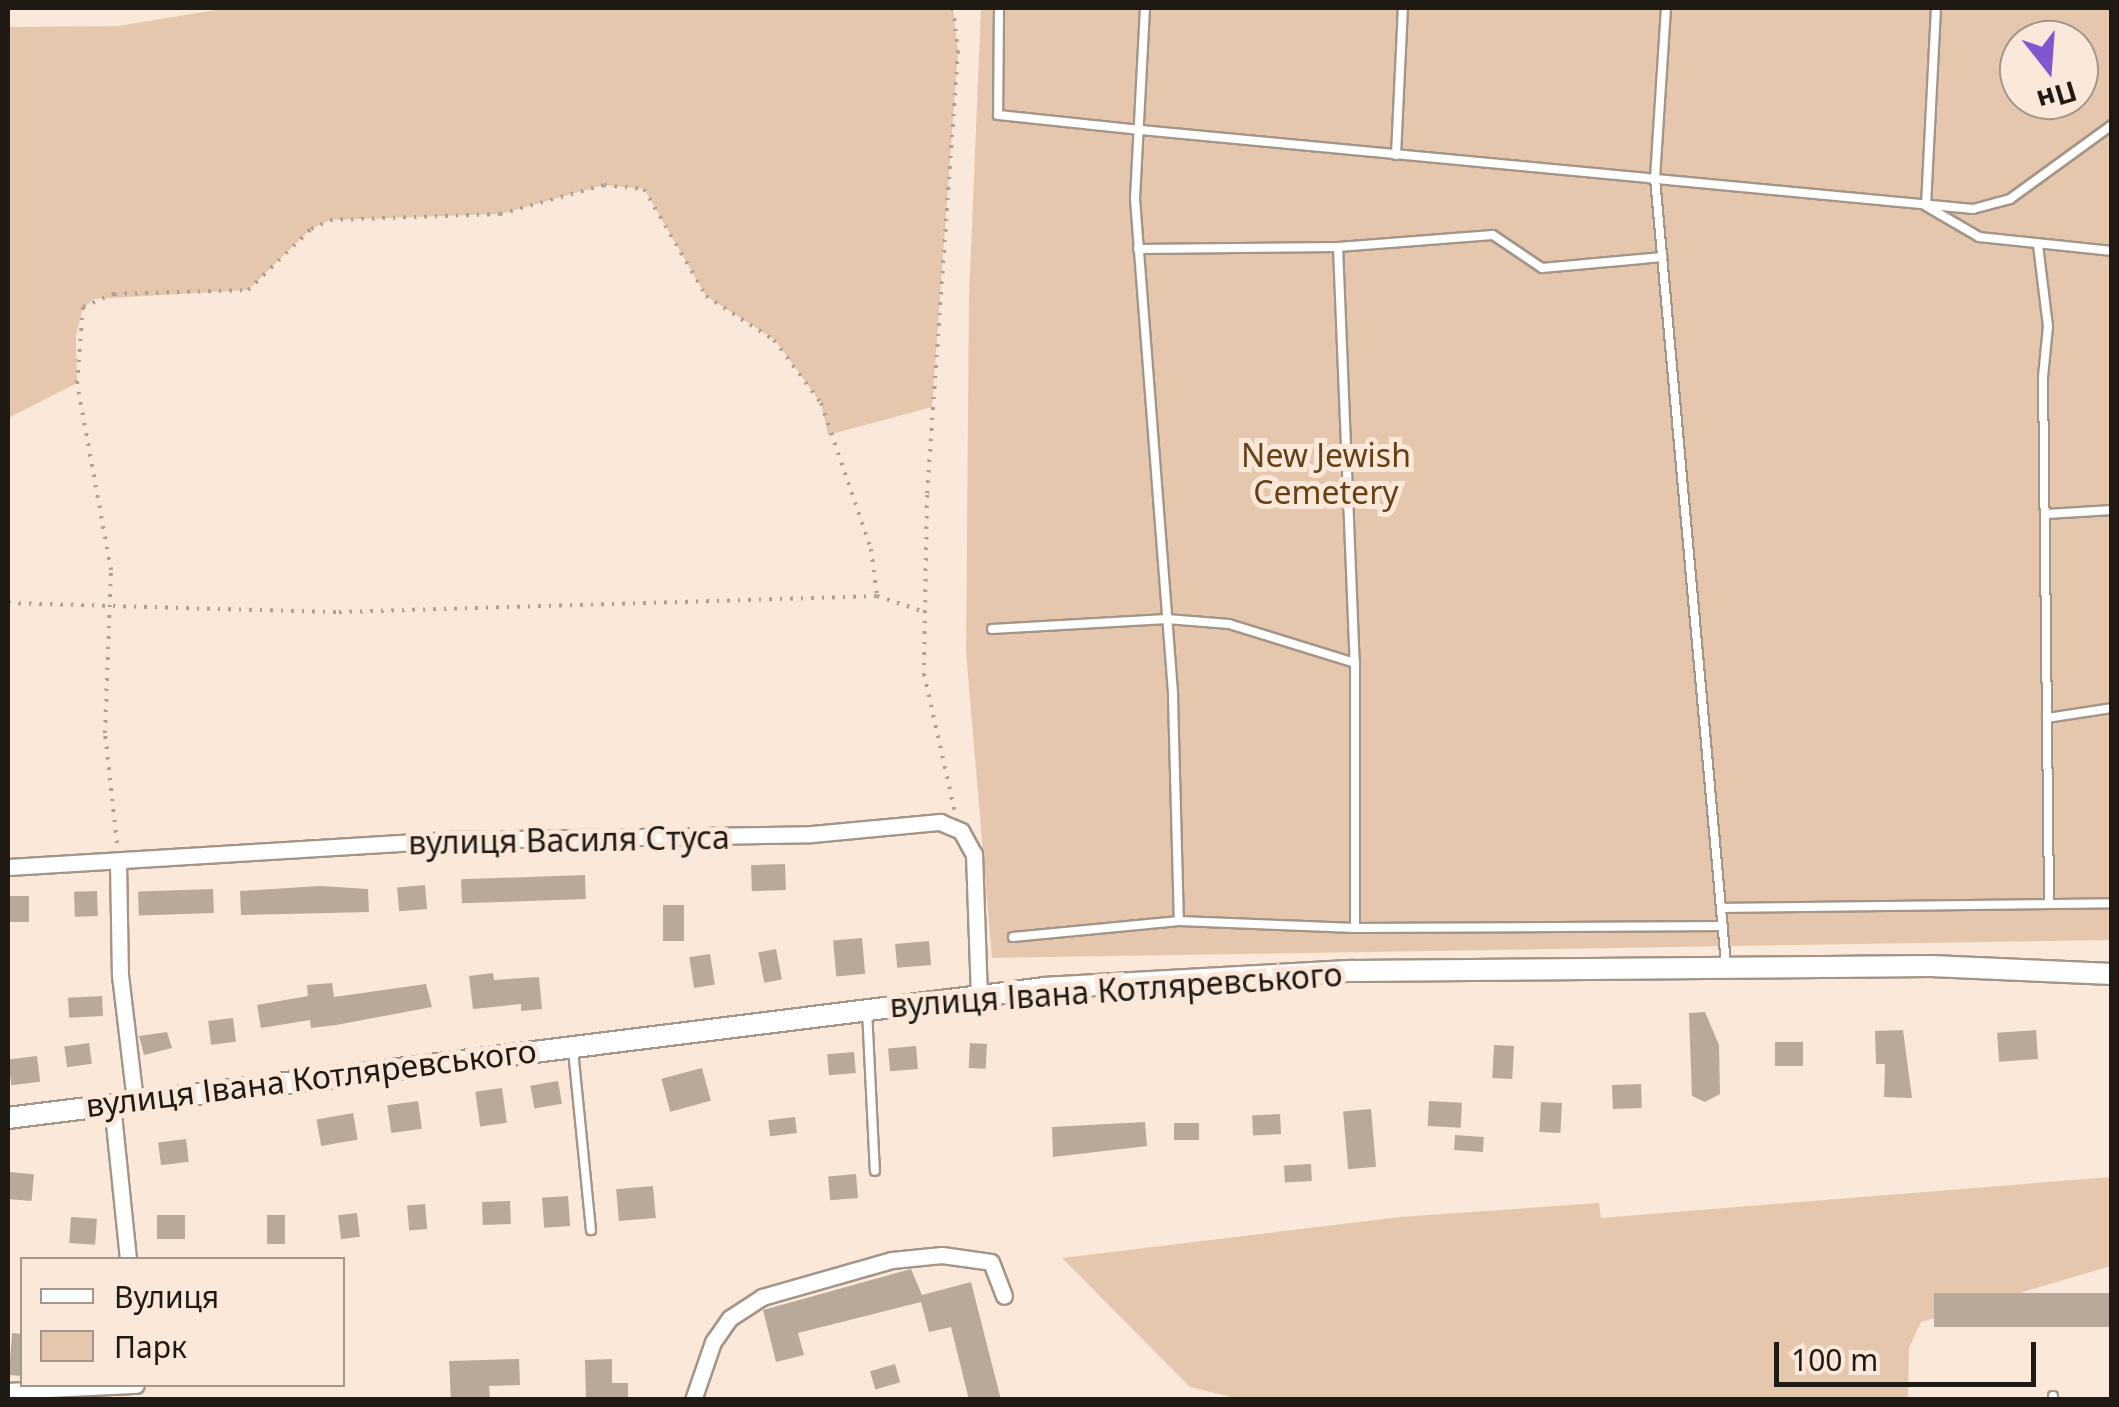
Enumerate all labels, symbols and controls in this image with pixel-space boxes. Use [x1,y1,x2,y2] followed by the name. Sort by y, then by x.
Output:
[1999,20,2099,120] north arrow
[2033,73,2082,121] text: Пн
[1241,437,1411,512] park label: New Jewish Cemetery
[408,818,730,862] street label: вулиця Василя Стуса
[888,955,1344,1025] street label: вулиця Івана Котляревського
[83,1031,539,1125] street label: вулиця Івана Котляревського
[20,1257,345,1387] legend
[114,1276,219,1317] text: Вулиця
[1779,1322,2042,1384] scale bar
[114,1326,187,1367] text: Парк
[1791,1339,1878,1380] text: 100 m

